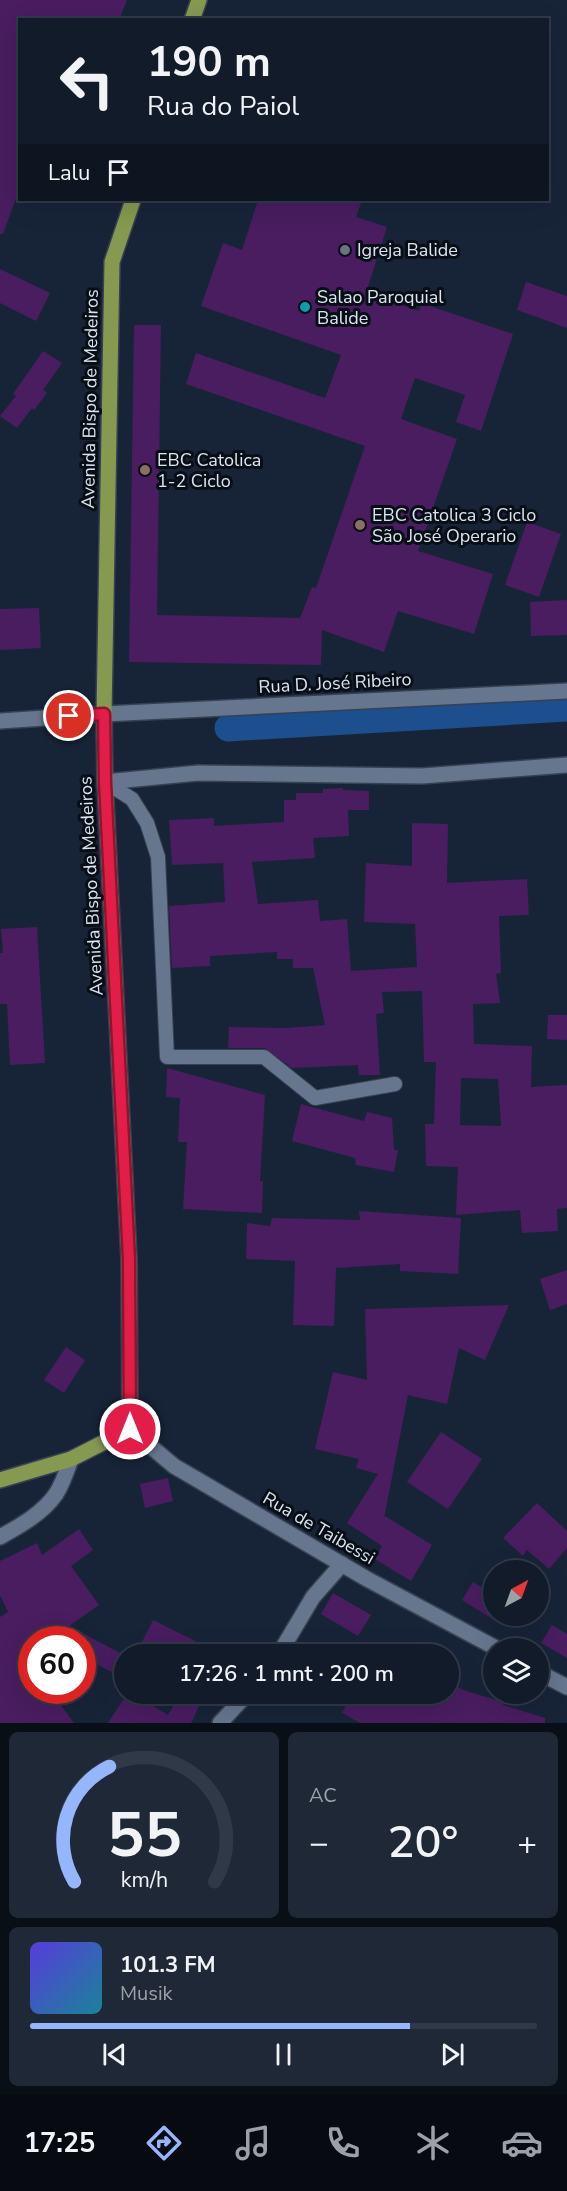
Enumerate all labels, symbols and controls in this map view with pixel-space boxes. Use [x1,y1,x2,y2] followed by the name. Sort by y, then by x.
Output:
[147,34,271,91] text: 190 m
[48,42,126,120] icon: left
[147,88,299,125] text: Rua do Paiol
[102,156,135,189] icon: arrive
[48,158,90,188] text: Lalu
[357,238,458,262] place label: Igreja Balide
[338,243,352,257] marker: Igreja Balide
[317,285,444,330] place label: Salao Paroquial Balide
[76,289,104,509] street label: Avenida Bispo de Medeiros
[298,300,312,314] marker: Salao Paroquial Balide
[157,448,261,493] place label: EBC Catolica 1-2 Ciclo
[138,463,152,477] marker: EBC Catolica 1-2 Ciclo
[372,503,536,548] place label: EBC Catolica 3 Ciclo São José Operario
[353,518,367,532] marker: EBC Catolica 3 Ciclo São José Operario
[258,667,412,699] street label: Rua D. José Ribeiro
[43,690,94,741] pin
[52,699,85,732] icon: arrive
[73,776,109,996] street label: Avenida Bispo de Medeiros
[98,1397,162,1461] position arrow
[259,1486,379,1570] street label: Rua de Taibessi
[483,1560,549,1626] north arrow
[483,1560,549,1704] map controls
[18,1626,96,1704] speed limit sign: 60
[483,1638,549,1704] button: layers
[179,1659,394,1689] text: 17:26 · 1 mnt · 200 m
[309,1782,337,1809] text: AC
[107,1793,181,1878] text: 55
[388,1812,458,1873] text: 20°
[309,1821,329,1866] text: −
[517,1821,537,1866] text: +
[120,1865,168,1895] text: km/h
[120,1950,216,1980] text: 101.3 FM
[120,1980,173,2007] text: Musik
[98,2038,131,2071] icon: previous
[267,2038,300,2071] icon: pause
[436,2038,469,2071] icon: next
[143,2122,185,2164] icon: directions
[232,2122,274,2164] icon: music
[322,2122,364,2164] icon: phone
[412,2122,454,2164] icon: climate
[501,2122,543,2164] icon: car
[24,2125,95,2162] text: 17:25

